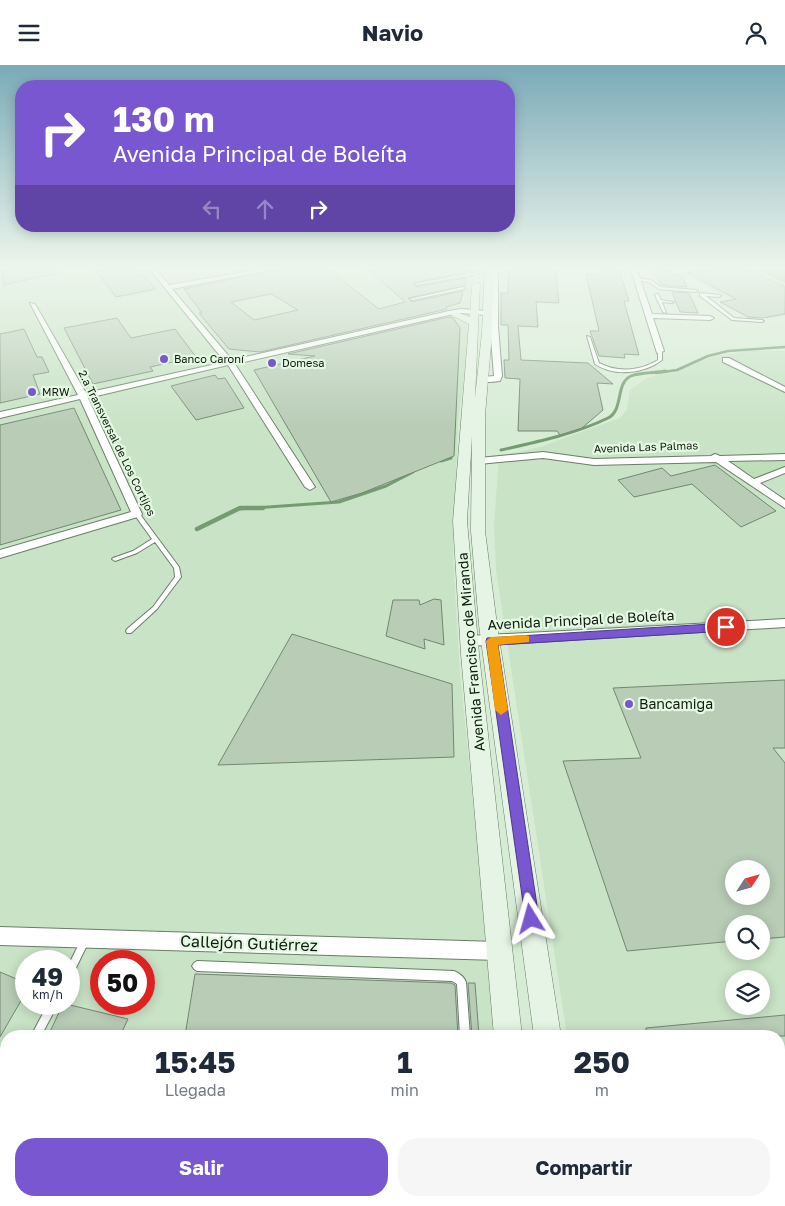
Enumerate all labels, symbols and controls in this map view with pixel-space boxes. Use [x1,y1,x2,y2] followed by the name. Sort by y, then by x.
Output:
[15,19,43,47] icon: menu
[362,19,423,46] text: Navio
[742,19,770,47] icon: person
[113,98,215,140] text: 130 m
[30,100,95,165] icon: right
[113,140,407,167] text: Avenida Principal de Boleíta
[198,195,226,223] icon: left
[251,195,279,223] icon: ahead
[304,195,332,223] icon: right
[174,352,245,365] place label: Banco Caroní
[158,353,170,365] marker: Banco Caroní
[282,356,324,369] place label: Domesa
[266,357,278,369] marker: Domesa
[76,368,159,518] street label: 2.ª Transversal de Los Cortijos
[42,385,70,398] place label: MRW
[26,386,38,398] marker: MRW
[594,438,698,455] street label: Avenida Las Palmas
[453,552,488,752] street label: Avenida Francisco de Miranda
[487,606,675,633] street label: Avenida Principal de Boleíta
[705,606,747,648] pin
[712,613,740,641] icon: arrive
[639,695,713,712] place label: Bancamiga
[623,698,635,710] marker: Bancamiga
[725,860,770,905] north arrow
[725,860,770,1015] map controls
[504,892,556,944] position arrow
[725,915,770,960] button: search
[180,931,318,955] street label: Callejón Gutiérrez
[90,950,155,1015] speed limit sign: 50
[32,961,63,992] text: 49
[725,970,770,1015] button: layers
[32,987,63,1002] text: km/h
[155,1044,235,1080] text: 15:45
[397,1044,412,1080] text: 1
[574,1044,630,1080] text: 250
[165,1080,226,1100] text: Llegada
[391,1080,419,1100] text: min
[595,1080,609,1100] text: m
[15,1138,388,1196] button: Salir
[398,1138,770,1196] button: Compartir

